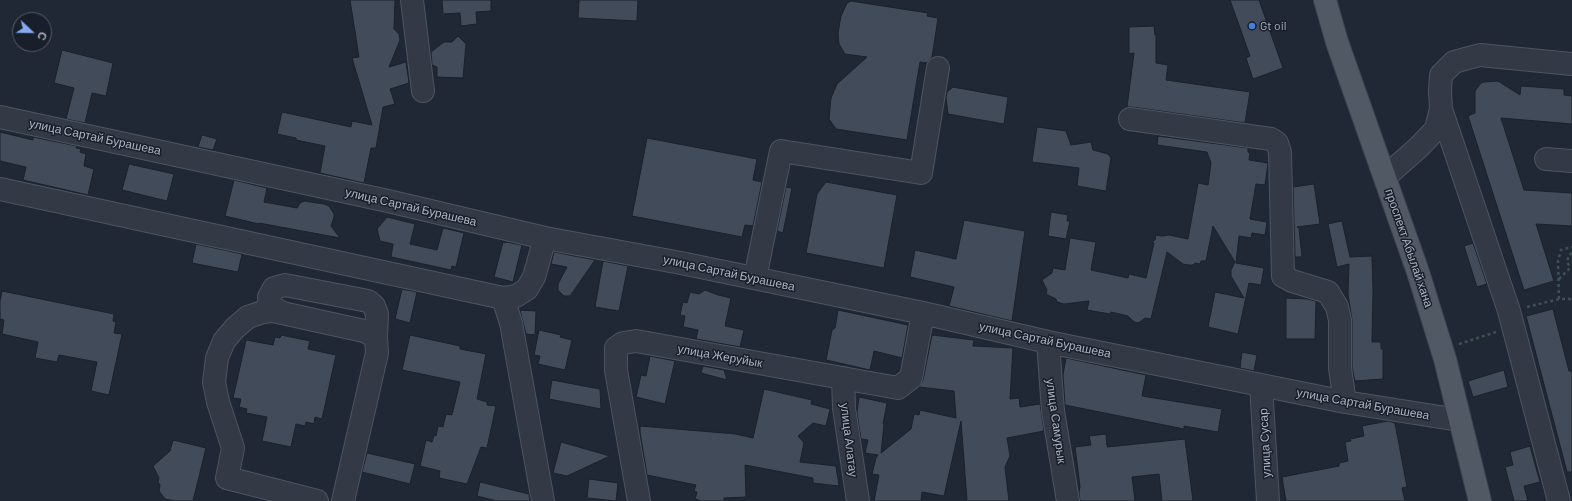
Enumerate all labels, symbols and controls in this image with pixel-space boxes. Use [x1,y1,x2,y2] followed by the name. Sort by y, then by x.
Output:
[12,12,52,52] north arrow
[1260,19,1286,33] place label: Gt oil
[1247,21,1257,31] marker: Gt oil
[35,30,50,42] text: С
[28,116,162,158] street label: улица Сартай Бурашева
[344,185,478,229] street label: улица Сартай Бурашева
[1382,187,1436,309] street label: проспект Абылай хана
[662,252,796,294] street label: улица Сартай Бурашева
[978,319,1112,361] street label: улица Сартай Бурашева
[676,341,764,371] street label: улица Жеруйык
[1043,378,1069,464] street label: улица Самурык
[1296,385,1430,423] street label: улица Сартай Бурашева
[837,402,861,478] street label: улица Алатау
[1256,408,1274,478] street label: улица Сусар

